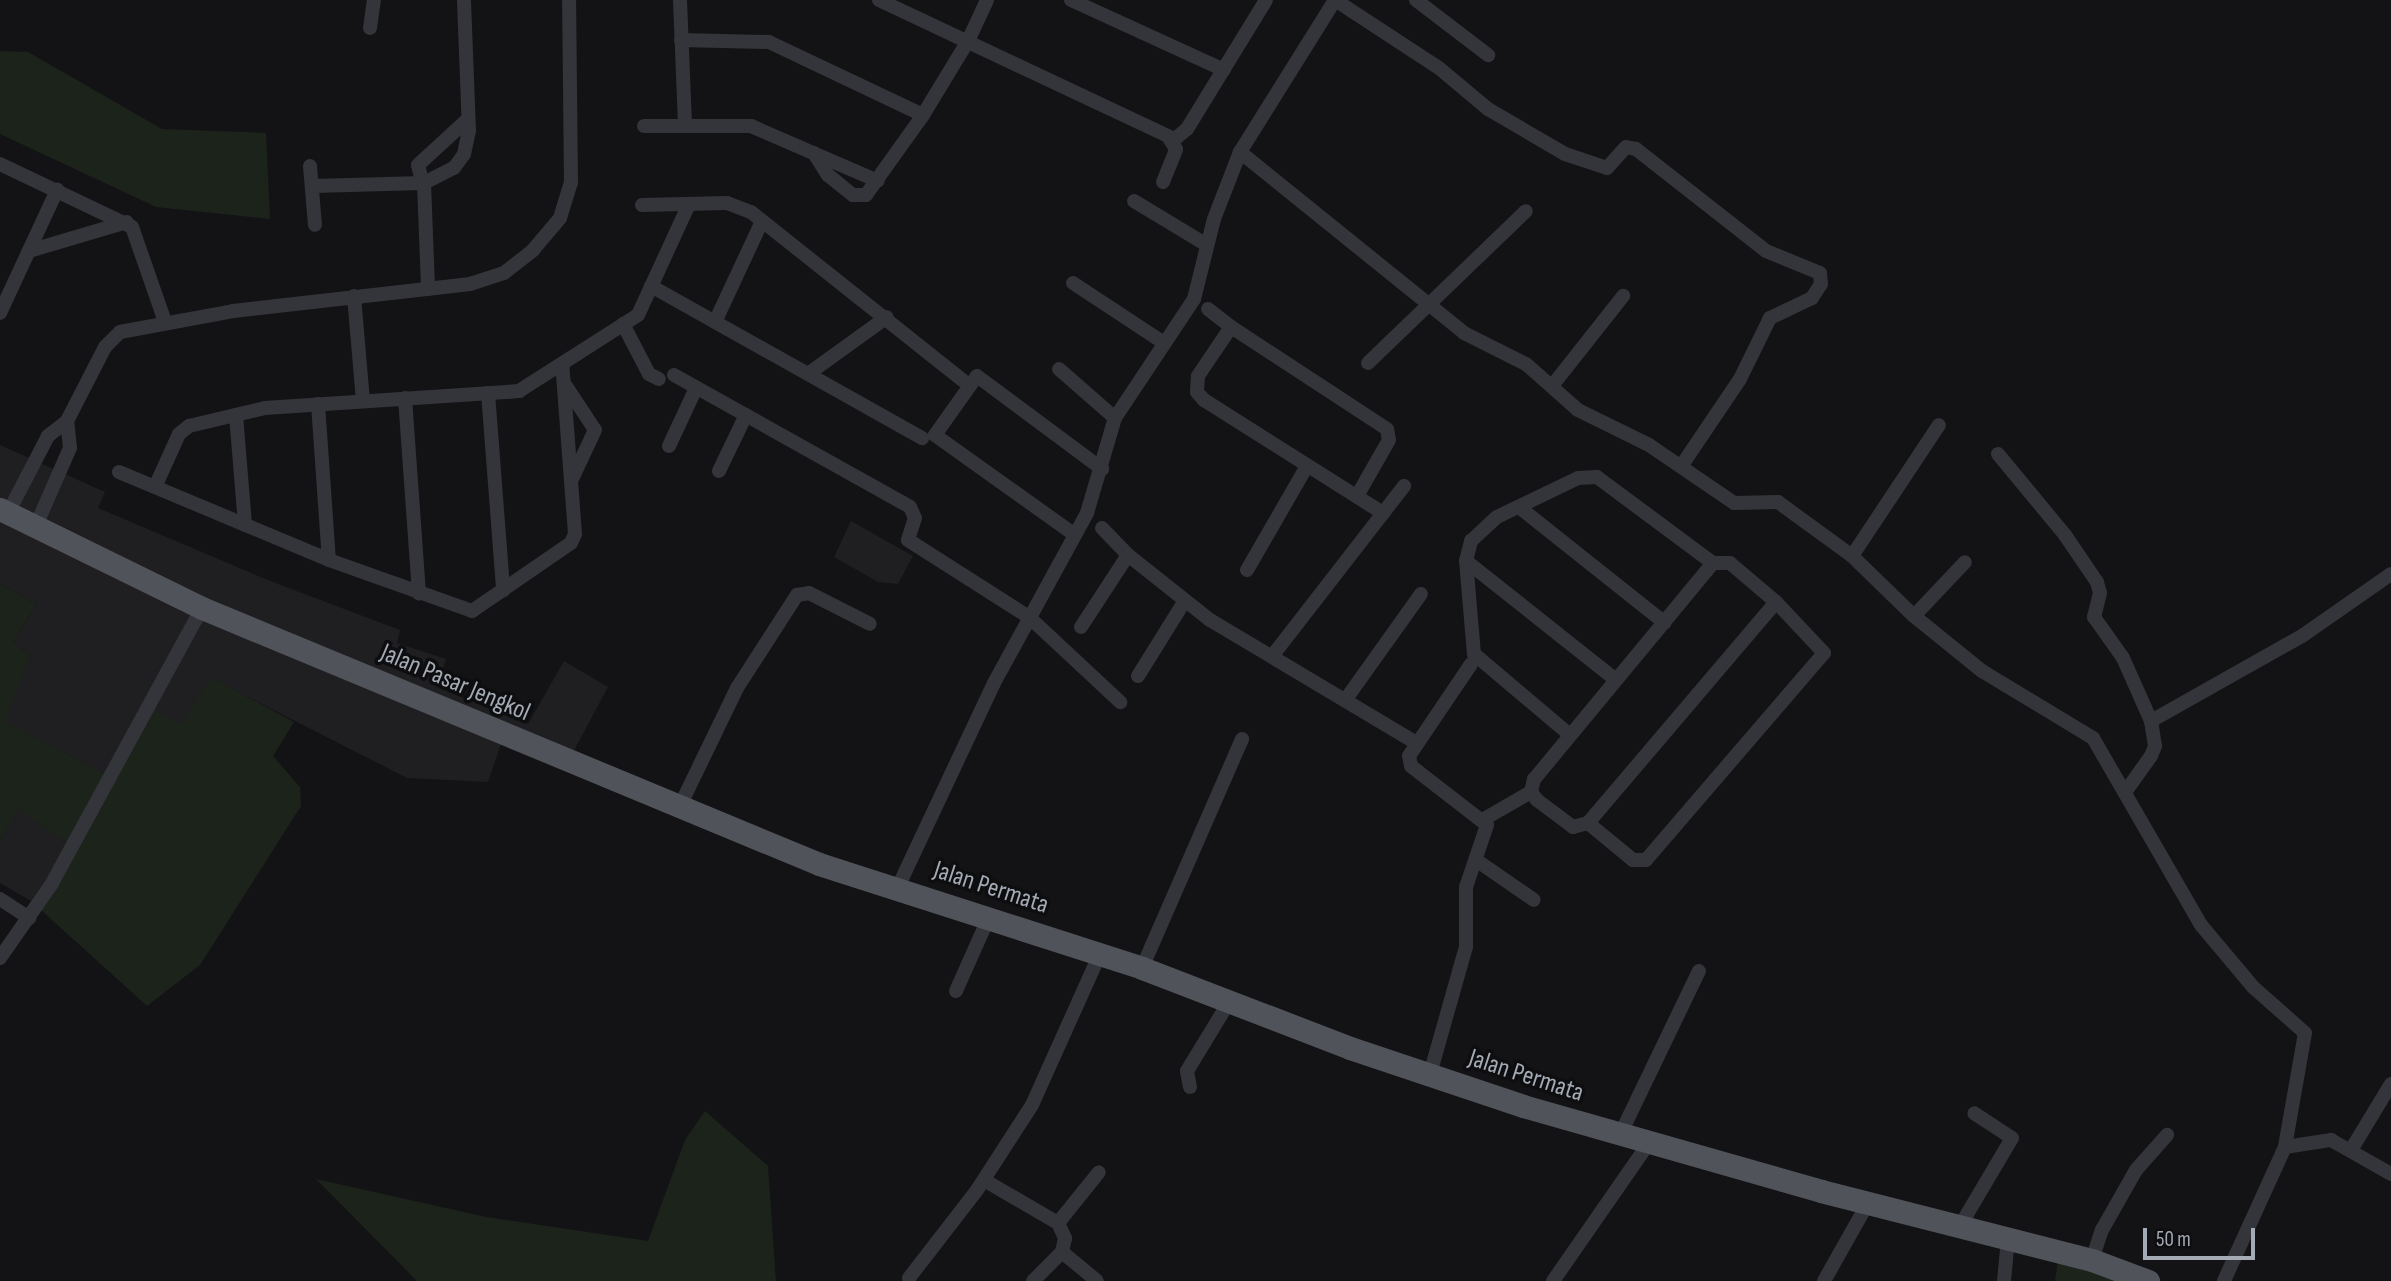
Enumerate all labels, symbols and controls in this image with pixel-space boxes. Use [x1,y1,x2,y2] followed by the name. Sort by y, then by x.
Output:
[376,638,534,728] street label: Jalan Pasar Jengkol
[930,855,1052,921] street label: Jalan Permata
[1465,1043,1587,1109] street label: Jalan Permata
[2146,1214,2258,1258] scale bar
[2156,1227,2191,1252] text: 50 m

